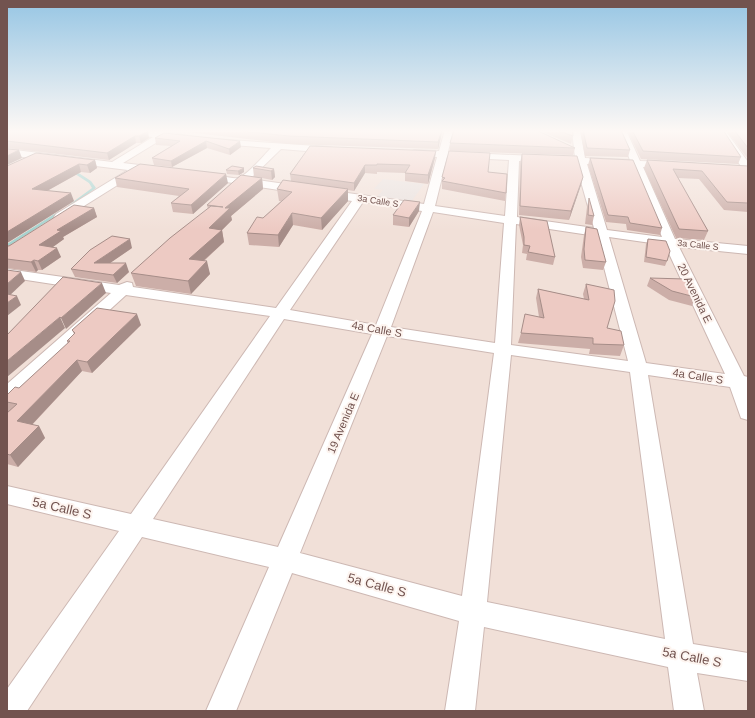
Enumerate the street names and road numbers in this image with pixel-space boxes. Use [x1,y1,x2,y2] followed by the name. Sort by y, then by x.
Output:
[357,193,399,209] street label: 3a Calle S
[677,238,719,252] street label: 3a Calle S
[675,261,715,325] street label: 20 Avenida E
[351,319,403,339] street label: 4a Calle S
[672,366,724,386] street label: 4a Calle S
[325,391,361,455] street label: 19 Avenida E
[31,494,93,522] street label: 5a Calle S
[346,570,408,600] street label: 5a Calle S
[661,644,723,670] street label: 5a Calle S

